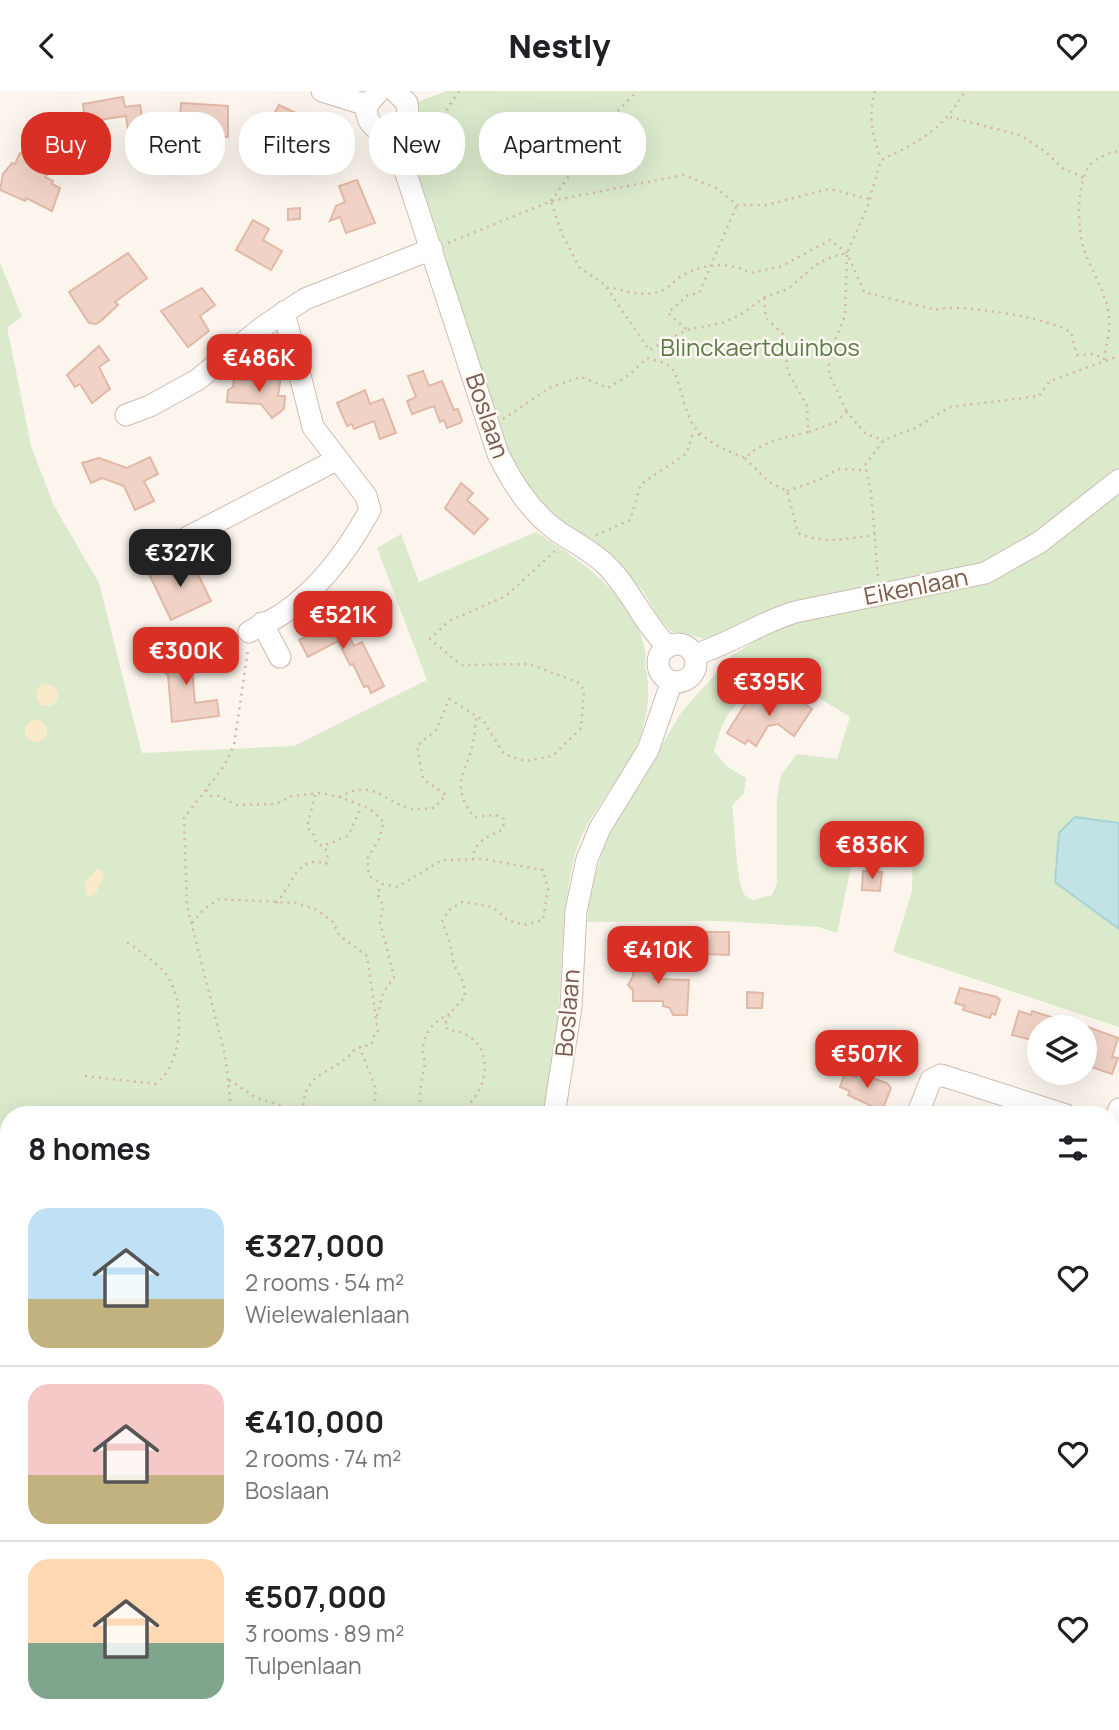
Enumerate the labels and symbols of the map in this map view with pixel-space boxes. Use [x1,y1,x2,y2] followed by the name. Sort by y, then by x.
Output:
[660,330,860,363] park label: Blinckaertduinbos
[210,335,308,394] pin: €486K
[459,369,518,462] street label: Boslaan
[131,529,229,589] pin: €327K
[861,559,971,612] street label: Eikenlaan
[294,591,392,651] pin: €521K
[137,627,235,687] pin: €300K
[720,659,818,718] pin: €395K
[823,821,921,881] pin: €836K
[609,927,707,986] pin: €410K
[546,968,587,1058] street label: Boslaan
[818,1031,916,1090] pin: €507K

